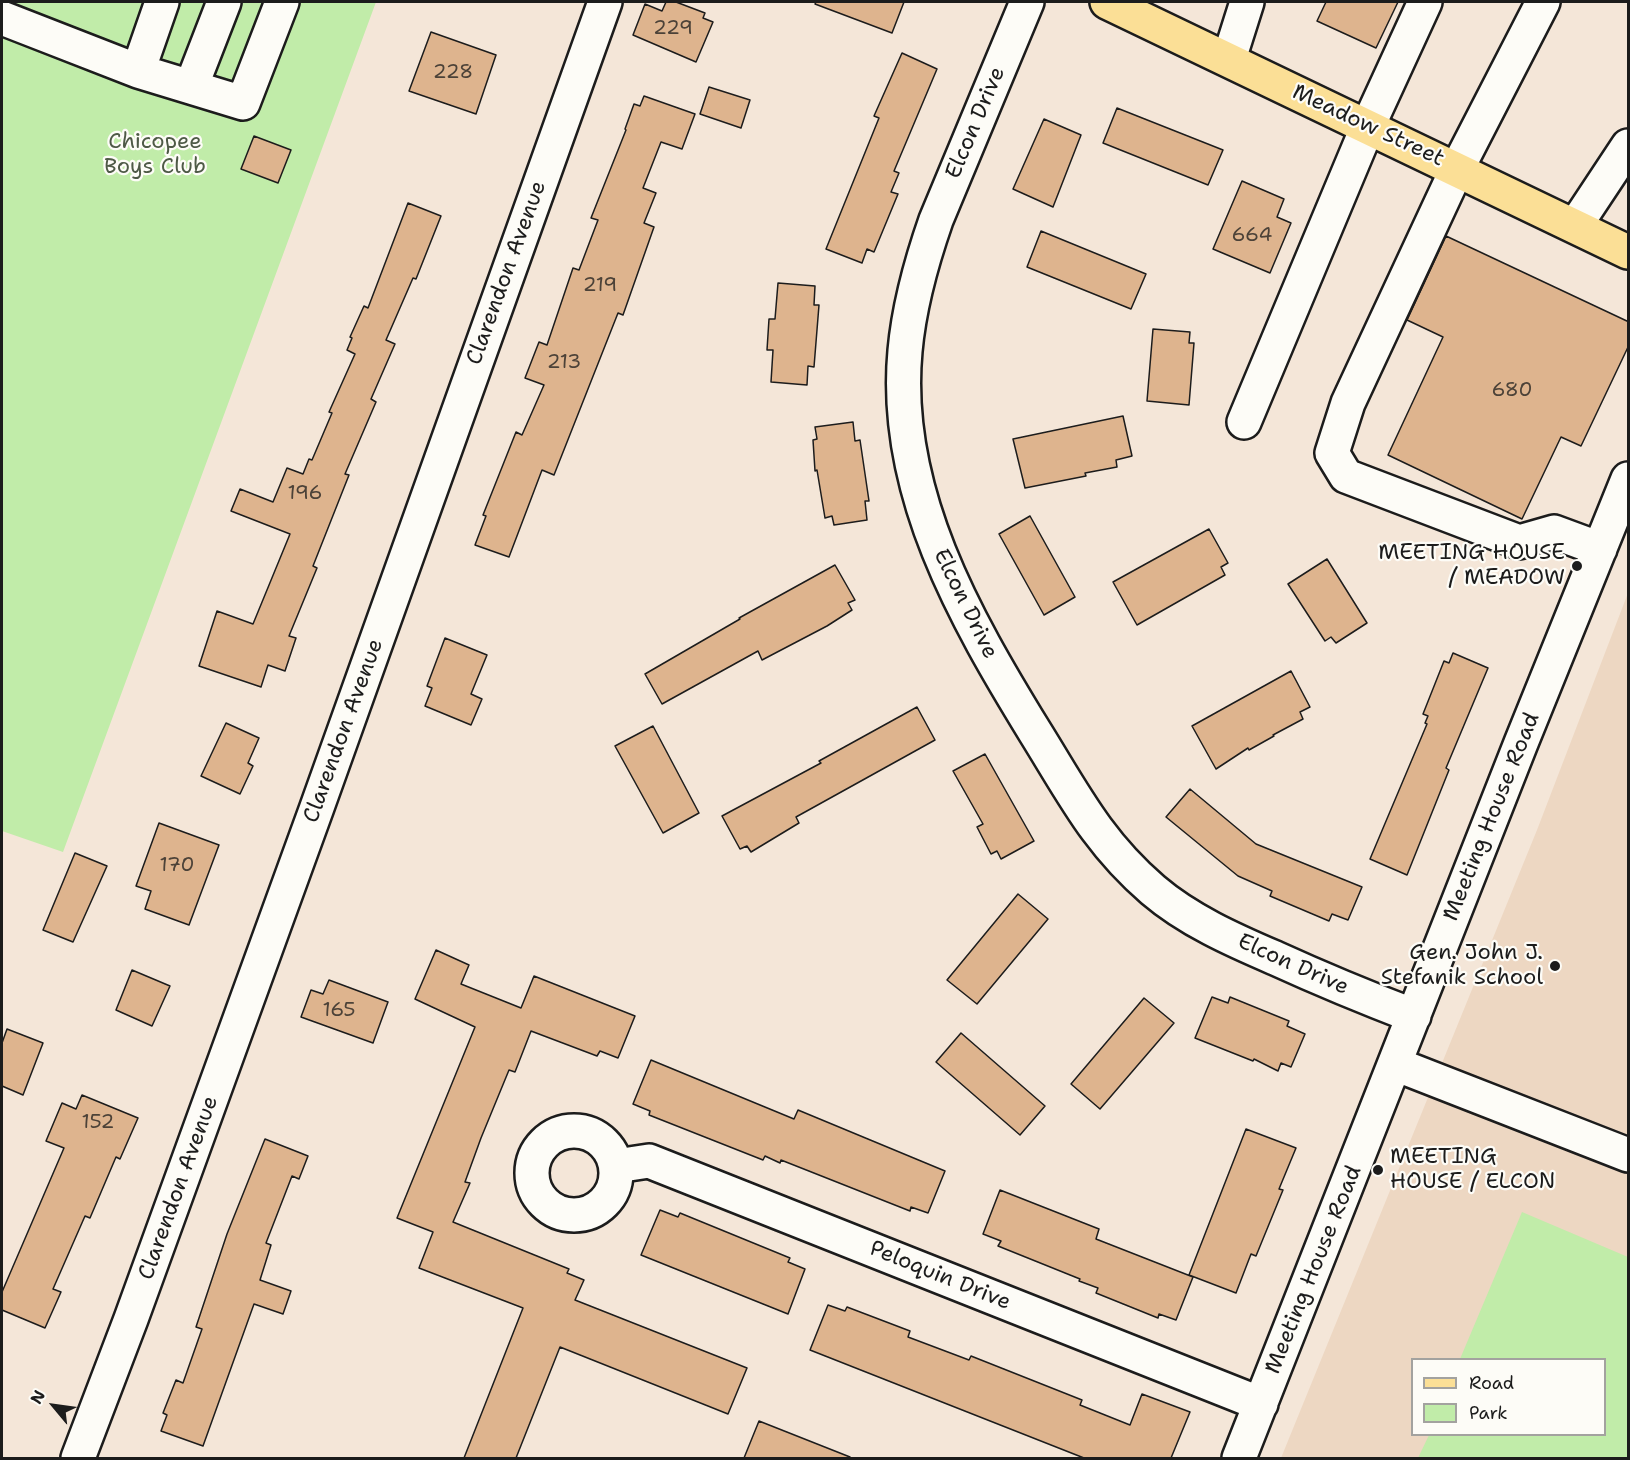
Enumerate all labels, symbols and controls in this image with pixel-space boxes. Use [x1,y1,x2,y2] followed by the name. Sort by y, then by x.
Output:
[653,17,693,41] house number: 229
[433,61,473,85] house number: 228
[941,63,1011,183] street label: Elcon Drive
[1288,79,1448,173] street label: Meadow Street
[104,129,206,180] park label: Chicopee Boys Club
[461,177,553,369] street label: Clarendon Avenue
[1232,224,1272,248] house number: 664
[583,274,617,298] house number: 219
[547,351,581,375] house number: 213
[1492,379,1532,403] house number: 680
[287,482,323,506] house number: 196
[1378,540,1565,592] place label: MEETING HOUSE / MEADOW
[927,545,1003,663] street label: Elcon Drive
[1570,559,1584,573] marker: MEETING HOUSE / MEADOW
[298,635,390,827] street label: Clarendon Avenue
[1438,709,1546,925] street label: Meeting House Road
[160,854,194,878] house number: 170
[1233,929,1353,1001] street label: Elcon Drive
[1381,940,1543,992] place label: Gen. John J. Stefanik School
[1548,959,1562,973] marker: Gen. John J. Stefanik School
[322,999,356,1023] house number: 165
[133,1092,225,1284] street label: Clarendon Avenue
[81,1111,115,1135] house number: 152
[1390,1144,1555,1196] place label: MEETING HOUSE / ELCON
[1260,1162,1368,1378] street label: Meeting House Road
[1371,1163,1385,1177] marker: MEETING HOUSE / ELCON
[866,1236,1014,1316] street label: Peloquin Drive
[1411,1358,1606,1436] legend
[1469,1371,1514,1395] text: Road
[24,1376,84,1436] north arrow
[26,1386,50,1408] text: N
[1469,1401,1508,1425] text: Park

